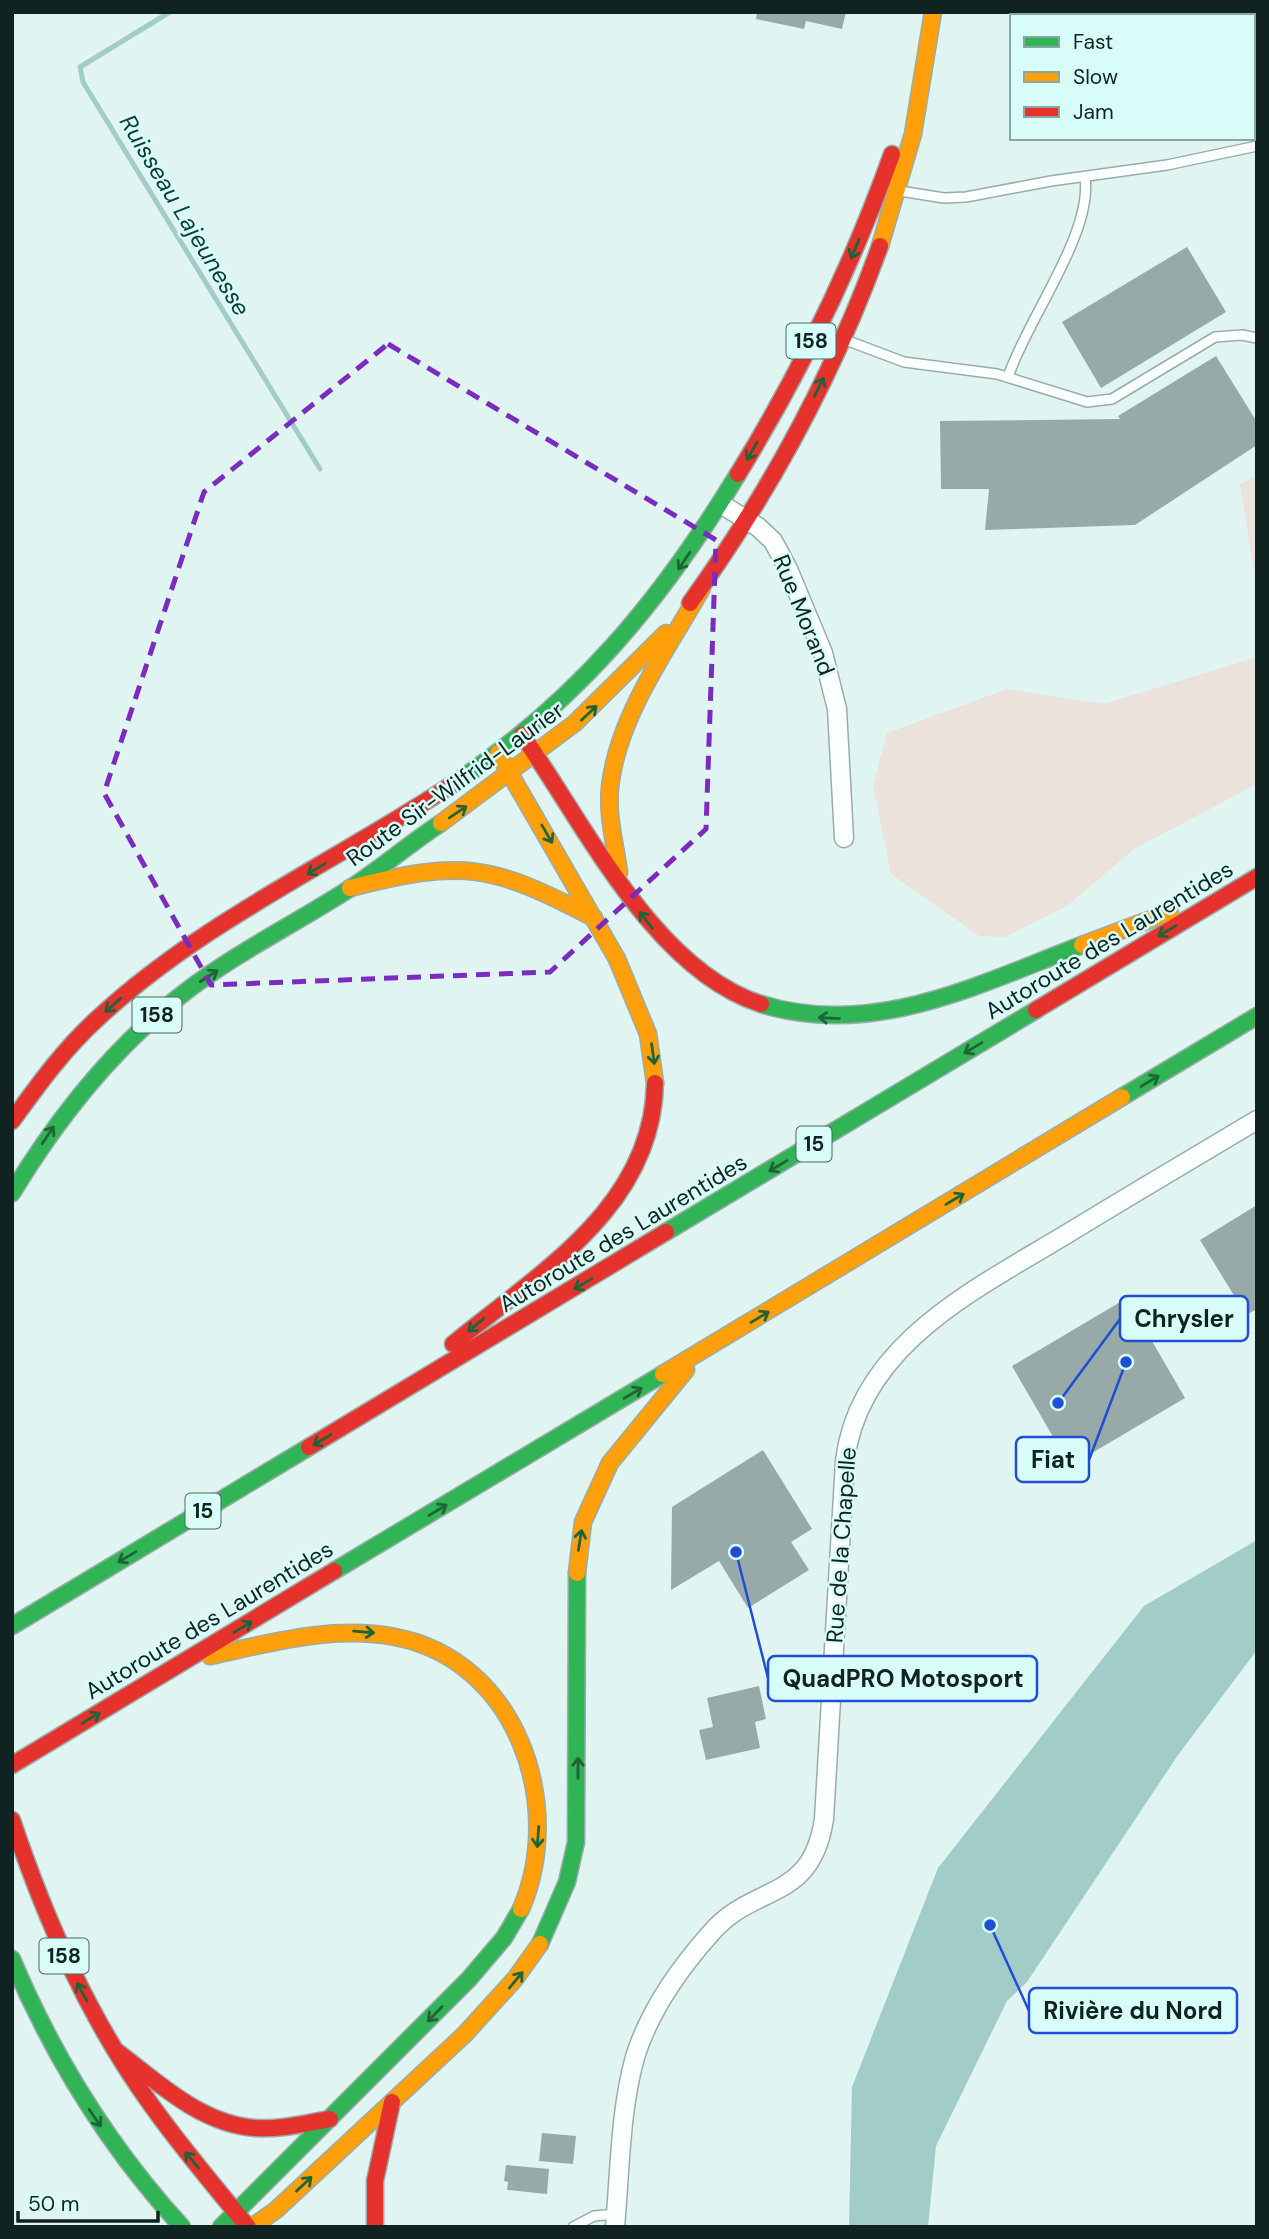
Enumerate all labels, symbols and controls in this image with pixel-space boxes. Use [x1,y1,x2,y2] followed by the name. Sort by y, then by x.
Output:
[1010,14,1255,140] legend
[1073,28,1113,56] text: Fast
[1073,63,1118,91] text: Slow
[1073,98,1114,126] text: Jam
[113,109,257,321] water label: Ruisseau Lajeunesse
[848,237,861,259] one-way arrow
[786,324,836,358] road number: 158
[813,377,827,398] one-way arrow
[745,440,758,461] one-way arrow
[766,550,842,680] street label: Rue Morand
[677,551,691,570] one-way arrow
[340,695,570,873] street label: Route Sir-Wilfrid-Laurier
[580,704,597,721] one-way arrow
[448,805,468,819] one-way arrow
[540,824,554,844] one-way arrow
[979,854,1239,1026] street label: Autoroute des Laurentides
[307,862,327,876] one-way arrow
[639,911,654,929] one-way arrow
[1158,924,1178,938] one-way arrow
[199,969,218,984] one-way arrow
[104,997,122,1013] one-way arrow
[132,998,182,1032] road number: 158
[818,1011,841,1024] one-way arrow
[646,1042,659,1065] one-way arrow
[963,1042,983,1056] one-way arrow
[1140,1073,1160,1087] one-way arrow
[41,1126,55,1145] one-way arrow
[796,1126,832,1162] road number: 15
[493,1147,753,1319] street label: Autoroute des Laurentides
[768,1159,788,1173] one-way arrow
[944,1192,964,1206] one-way arrow
[574,1277,594,1291] one-way arrow
[1120,1296,1248,1341] callout: Chrysler
[1134,1303,1234,1334] text: Chrysler
[749,1309,769,1323] one-way arrow
[467,1317,485,1332] one-way arrow
[623,1385,643,1399] one-way arrow
[313,1433,333,1447] one-way arrow
[1016,1437,1089,1482] callout: Fiat
[1031,1444,1075,1475] text: Fiat
[819,1446,863,1644] street label: Rue de la Chapelle
[186,1494,220,1528] road number: 15
[428,1502,448,1516] one-way arrow
[574,1529,587,1552] one-way arrow
[79,1534,339,1706] street label: Autoroute des Laurentides
[118,1550,138,1564] one-way arrow
[232,1619,252,1633] one-way arrow
[352,1626,375,1639] one-way arrow
[768,1656,1037,1701] callout: QuadPRO Motosport
[782,1663,1024,1694] text: QuadPRO Motosport
[81,1710,101,1724] one-way arrow
[571,1756,585,1779] one-way arrow
[531,1826,544,1848] one-way arrow
[40,1938,88,1974] road number: 158
[508,1972,524,1990] one-way arrow
[75,1982,88,2003] one-way arrow
[1029,1988,1237,2033] callout: Rivière du Nord
[1043,1995,1223,2026] text: Rivière du Nord
[427,2005,444,2022] one-way arrow
[88,2108,103,2127] one-way arrow
[184,2152,200,2170] one-way arrow
[295,2175,312,2192] one-way arrow
[18,2180,158,2224] scale bar
[28,2190,79,2218] text: 50 m

